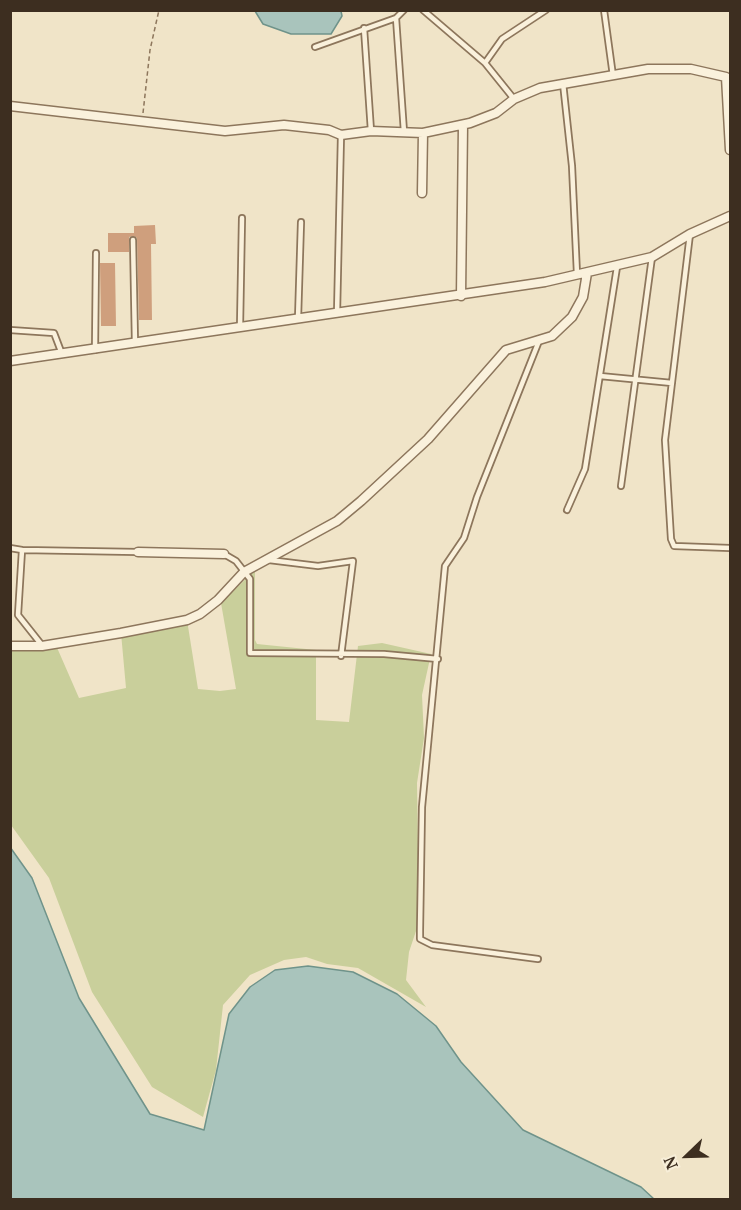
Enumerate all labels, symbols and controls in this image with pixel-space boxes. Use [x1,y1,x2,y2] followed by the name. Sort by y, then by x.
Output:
[657,1126,717,1186] north arrow
[658,1153,683,1173] text: N

